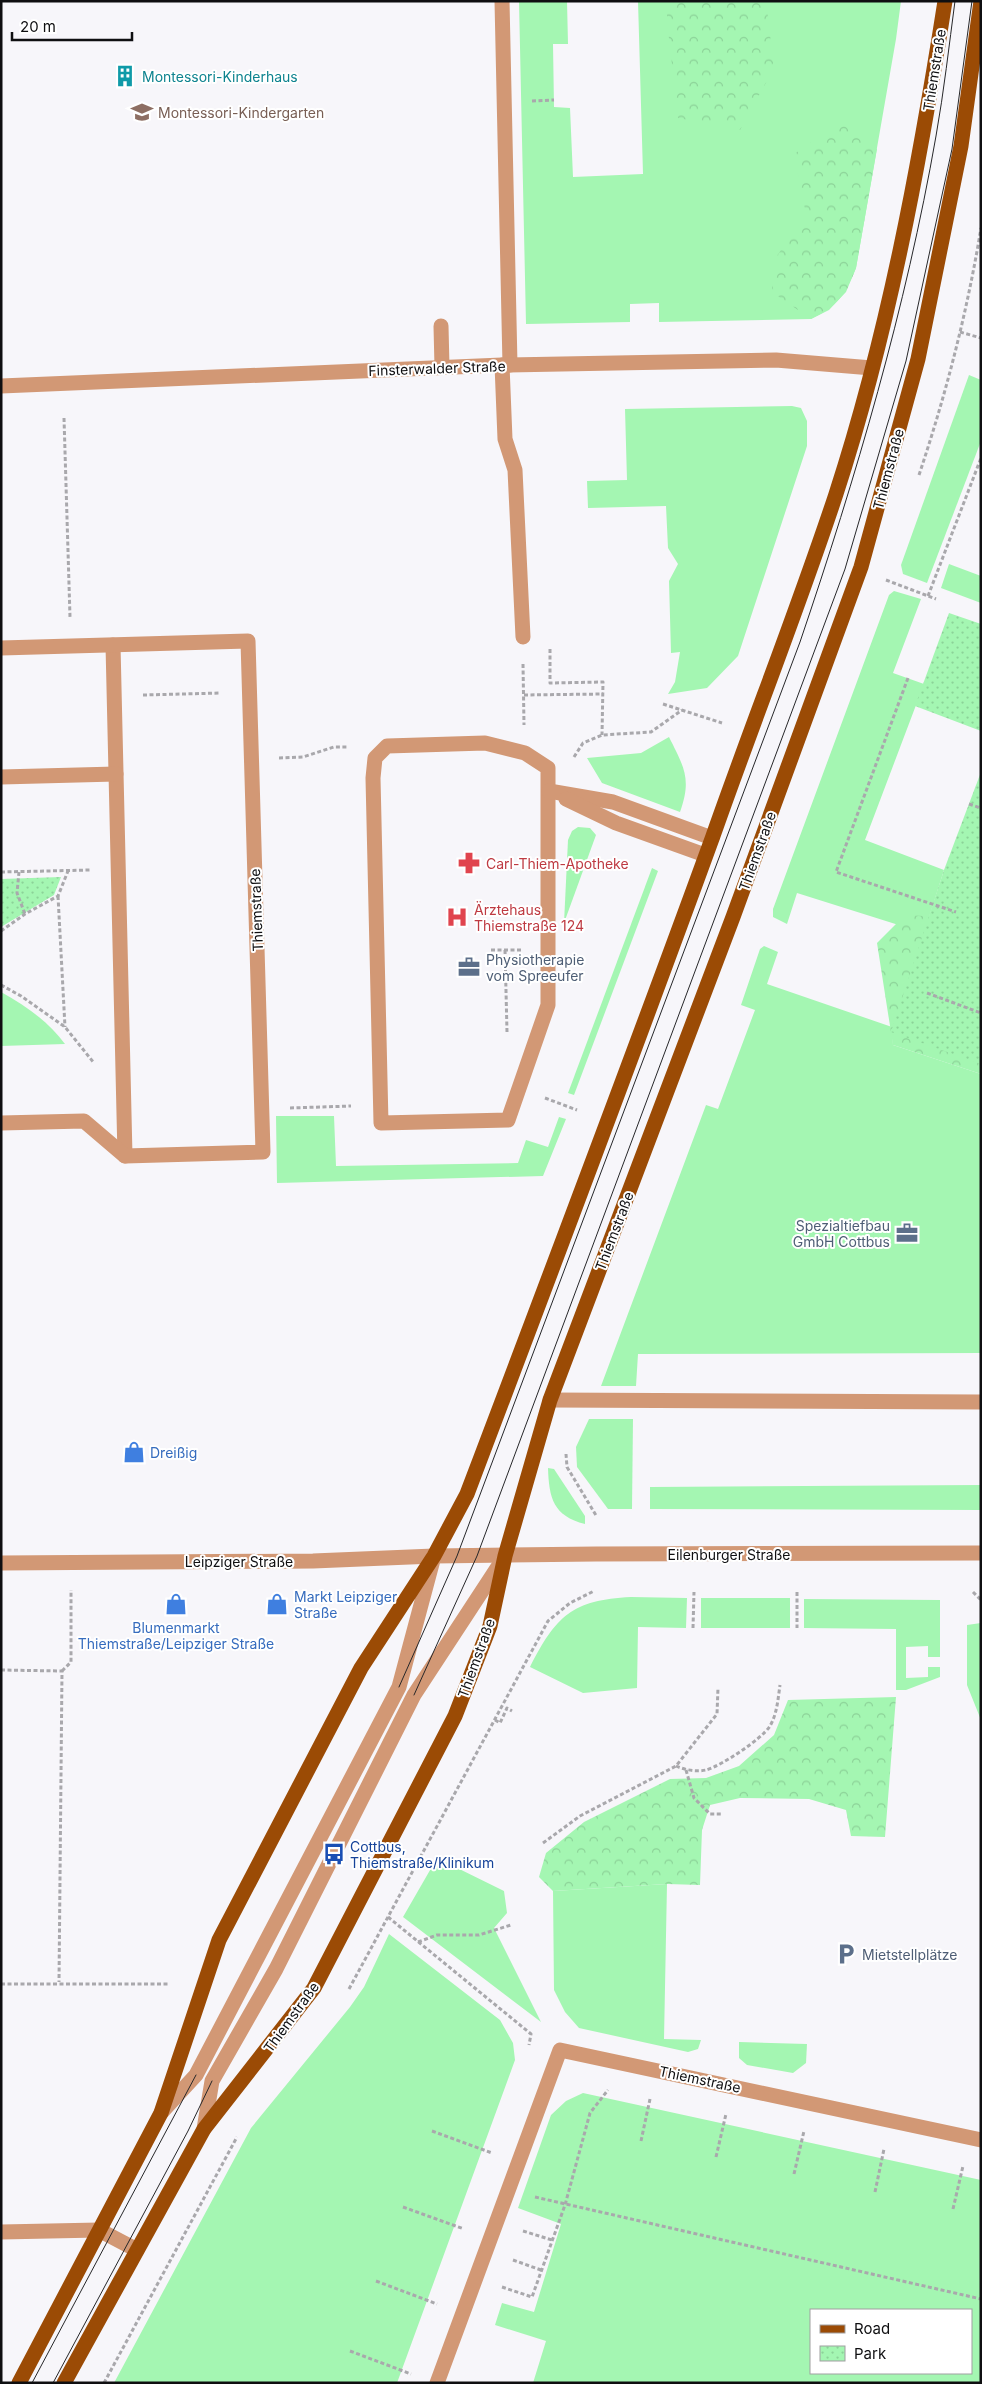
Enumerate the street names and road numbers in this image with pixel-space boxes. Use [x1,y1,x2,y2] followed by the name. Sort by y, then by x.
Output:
[919,28,949,112] street label: Thiemstraße
[368,357,506,379] street label: Finsterwalder Straße
[869,427,907,511] street label: Thiemstraße
[735,809,779,893] street label: Thiemstraße
[246,868,266,952] street label: Thiemstraße
[591,1189,637,1273] street label: Thiemstraße
[668,1546,790,1563] street label: Eilenburger Straße
[185,1553,293,1570] street label: Leipziger Straße
[454,1616,498,1700] street label: Thiemstraße
[260,1978,322,2056] street label: Thiemstraße
[658,2062,742,2096] street label: Thiemstraße

